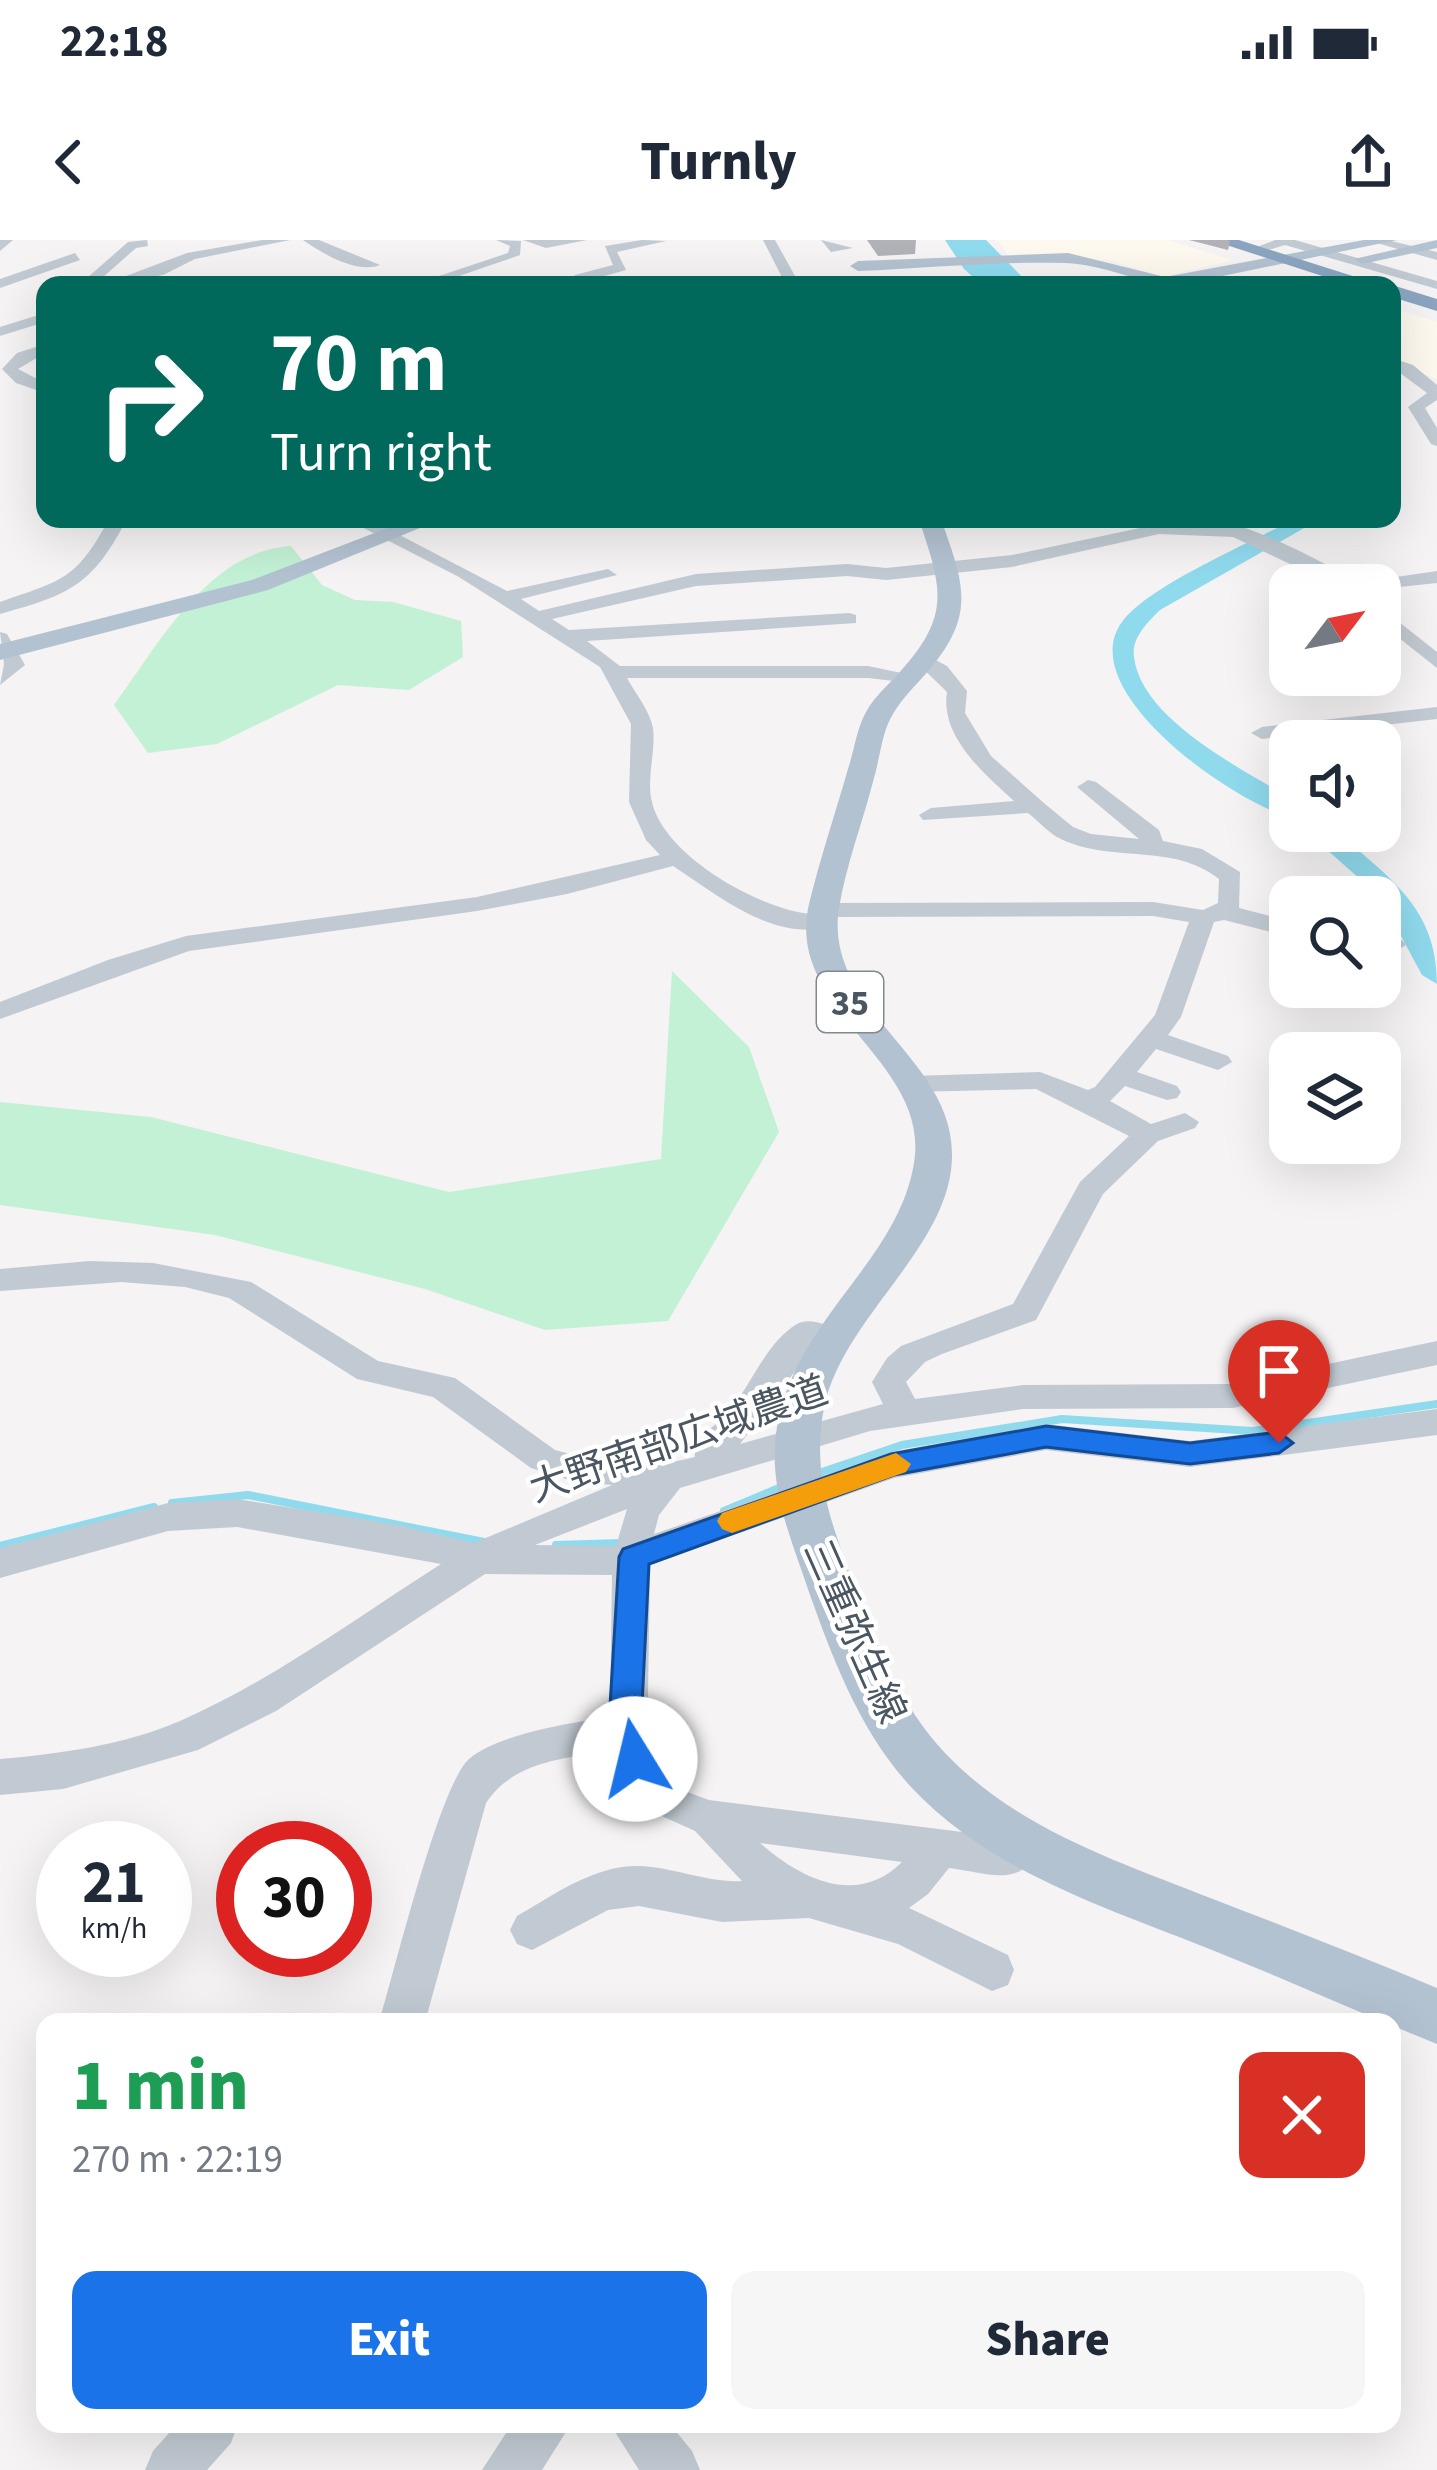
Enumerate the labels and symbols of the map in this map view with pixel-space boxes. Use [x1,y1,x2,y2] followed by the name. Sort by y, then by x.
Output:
[1269,564,1401,696] north arrow
[817,972,883,1032] road number: 35
[1228,1320,1330,1443] pin
[522,1363,835,1517] street label: 大野南部広域農道
[789,1531,919,1732] street label: 三重弥生線
[572,1696,698,1822] position arrow
[216,1821,372,1977] speed limit sign: 30

